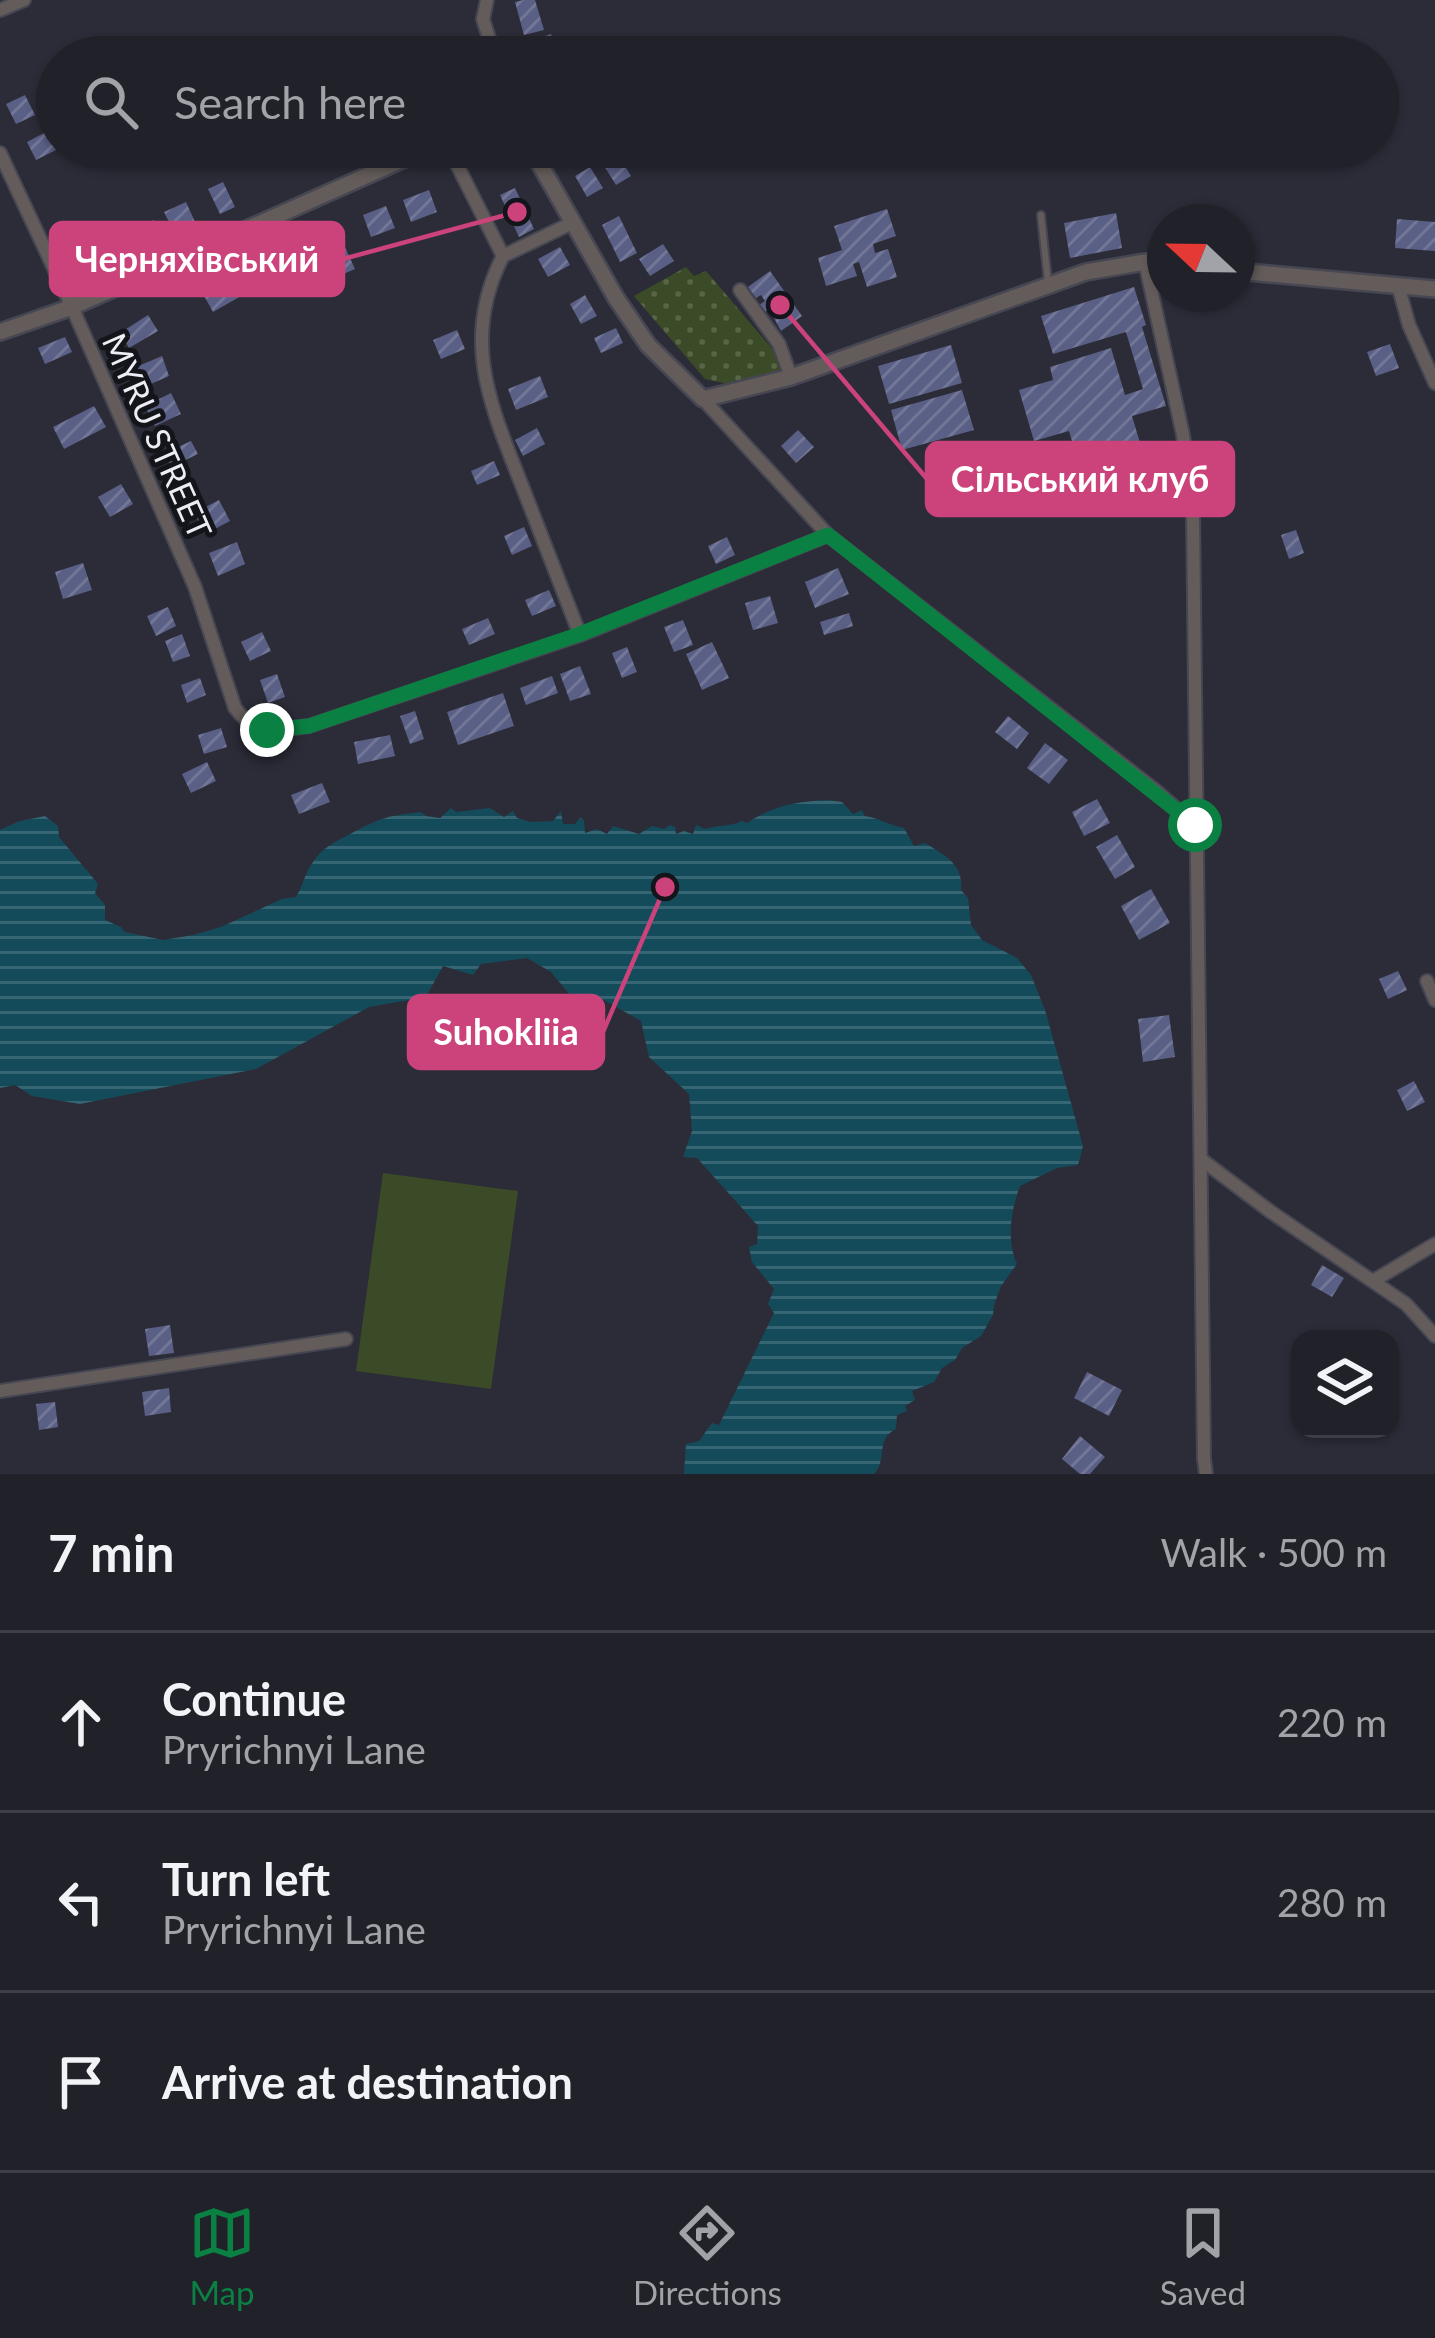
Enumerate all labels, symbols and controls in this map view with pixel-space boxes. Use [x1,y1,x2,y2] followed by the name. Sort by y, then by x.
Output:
[36,36,1399,168] search box
[78,69,144,135] icon: search
[174,75,406,129] text: Search here
[1147,204,1255,312] north arrow
[51,223,343,295] callout: Черняхівський
[75,236,319,280] text: Черняхівський
[95,327,221,545] street label: MYRU STREET
[927,443,1233,515] callout: Сільський клуб
[951,456,1209,500] text: Сільський клуб
[240,703,294,757] route end
[1168,798,1222,852] route start
[409,996,603,1068] callout: Suhokliia
[433,1009,579,1053] text: Suhokliia
[1291,1330,1399,1438] map controls
[1291,1330,1399,1438] button: layers
[48,1522,174,1583] text: 7 min
[1160,1529,1387,1575] text: Walk · 500 m
[162,1672,346,1726] text: Continue
[48,1689,114,1755] icon: ahead
[1277,1699,1387,1745] text: 220 m
[162,1726,426,1772] text: Pryrichnyi Lane
[162,1852,330,1906] text: Turn left
[48,1869,114,1935] icon: left
[1277,1879,1387,1925] text: 280 m
[162,1906,426,1952] text: Pryrichnyi Lane
[48,2049,114,2115] icon: arrive
[162,2055,573,2109] text: Arrive at destination
[189,2200,255,2312] tab: Map
[633,2200,782,2312] tab: Directions
[1160,2200,1246,2312] tab: Saved

